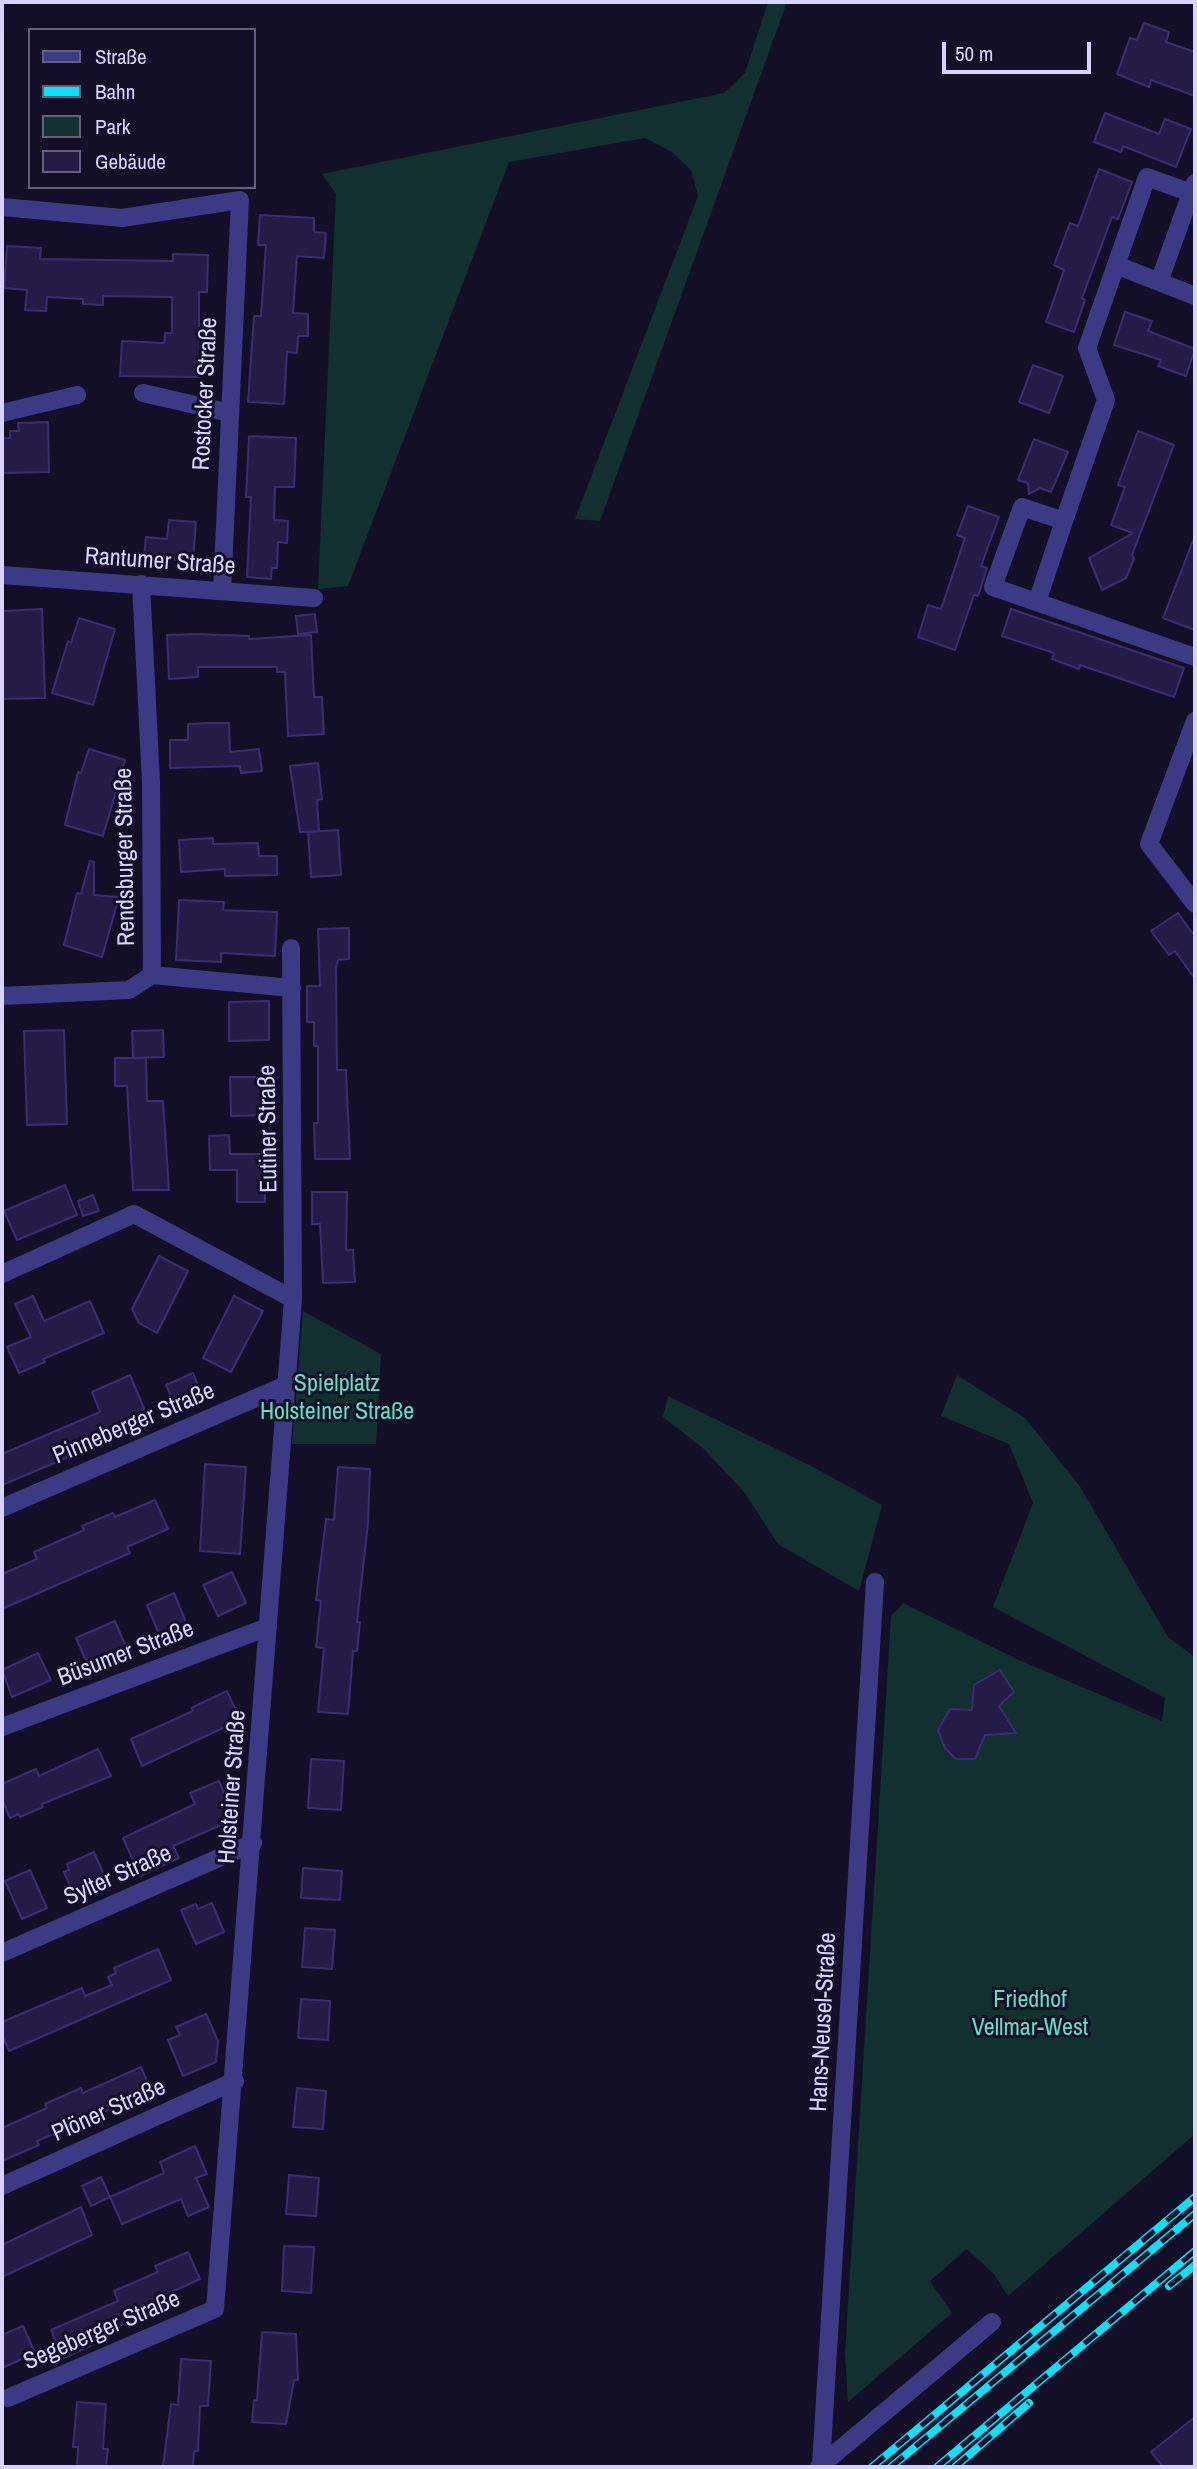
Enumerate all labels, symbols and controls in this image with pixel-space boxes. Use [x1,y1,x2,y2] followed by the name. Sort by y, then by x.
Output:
[28,28,256,189] legend
[945,28,1094,72] scale bar
[955,39,993,68] text: 50 m
[95,42,147,71] text: Straße
[95,77,135,106] text: Bahn
[95,112,130,141] text: Park
[95,147,166,176] text: Gebäude
[188,317,224,471] street label: Rostocker Straße
[84,542,236,582] street label: Rantumer Straße
[110,768,142,946] street label: Rendsburger Straße
[253,1065,285,1193] street label: Eutiner Straße
[260,1371,414,1427] park label: Spielplatz Holsteiner Straße
[49,1377,219,1471] street label: Pinneberger Straße
[54,1615,198,1693] street label: Büsumer Straße
[213,1709,253,1865] street label: Holsteiner Straße
[60,1839,176,1913] street label: Sylter Straße
[805,1932,843,2112] street label: Hans-Neusel-Straße
[972,1987,1088,2043] park label: Friedhof Vellmar-West
[48,2073,170,2149] street label: Plöner Straße
[19,2285,185,2377] street label: Segeberger Straße

